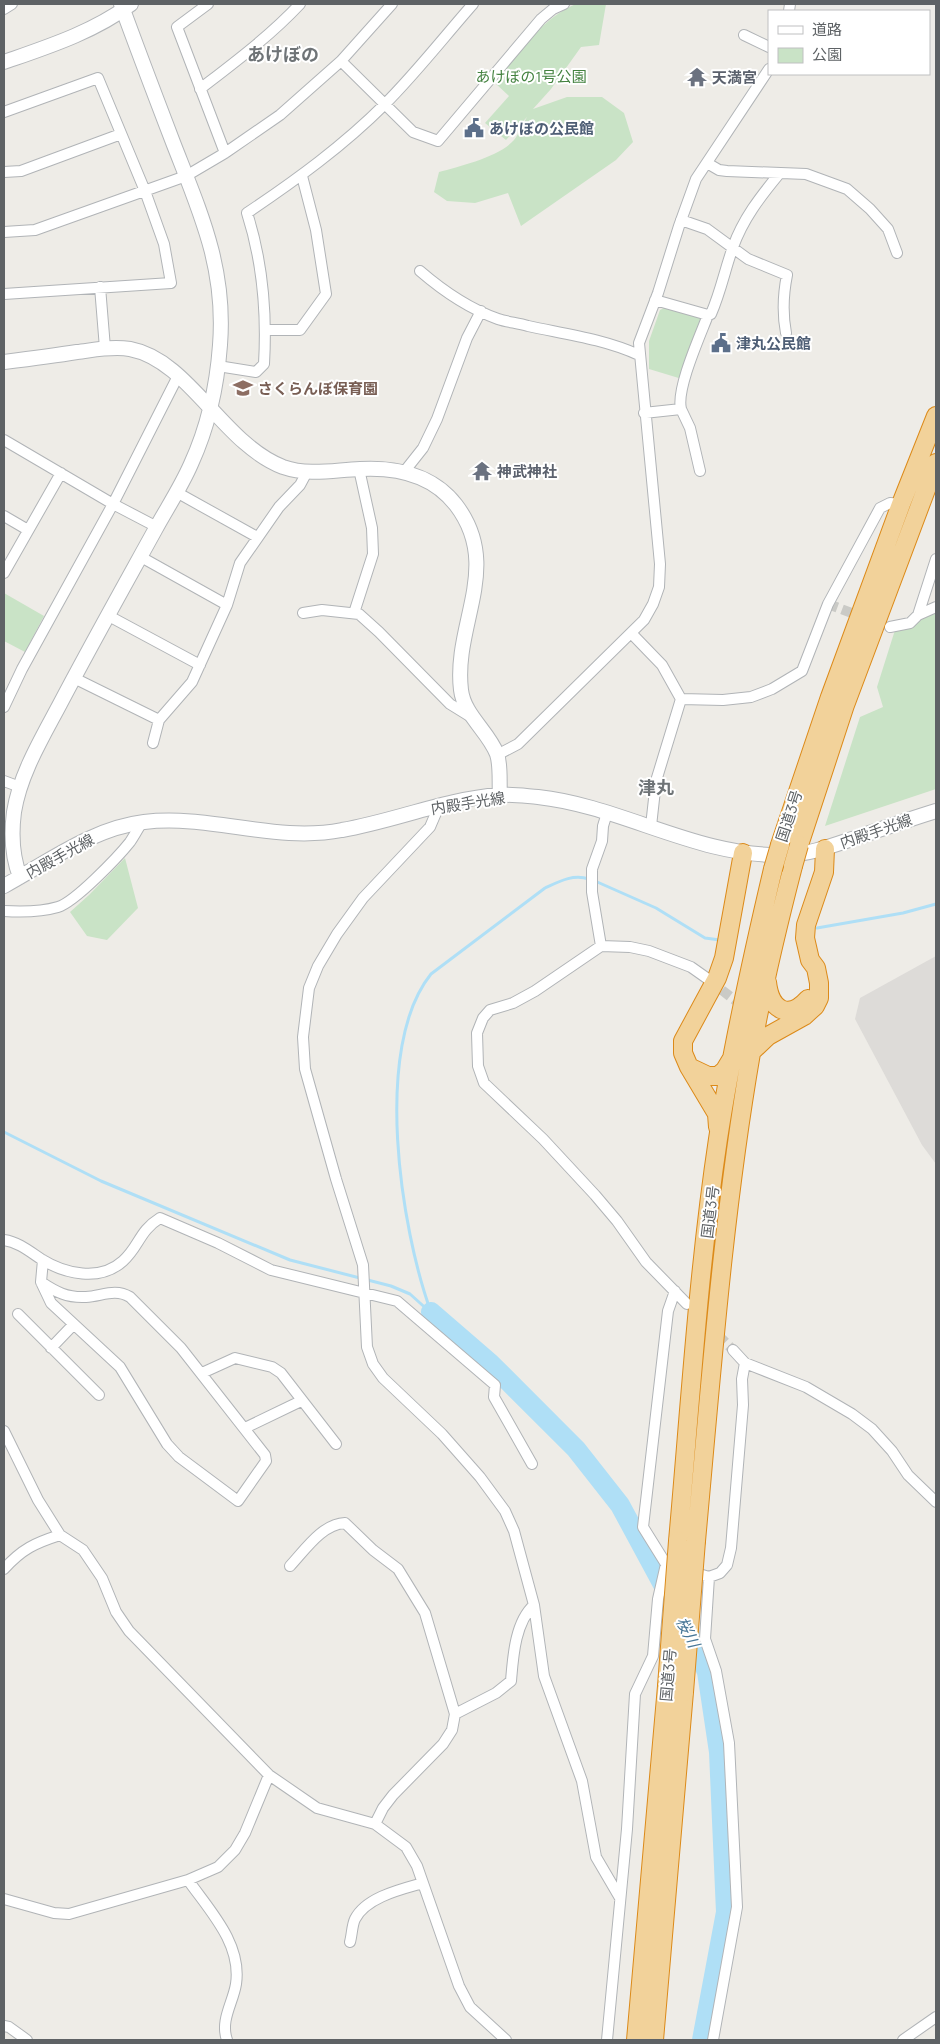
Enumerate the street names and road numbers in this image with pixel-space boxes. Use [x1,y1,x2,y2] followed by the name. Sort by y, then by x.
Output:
[429,787,507,819] street label: 内殿手光線
[771,787,807,845] street label: 国道3号
[837,809,915,853] street label: 内殿手光線
[22,829,98,883] street label: 内殿手光線
[696,1184,724,1240] street label: 国道3号
[655,1648,681,1702] street label: 国道3号

